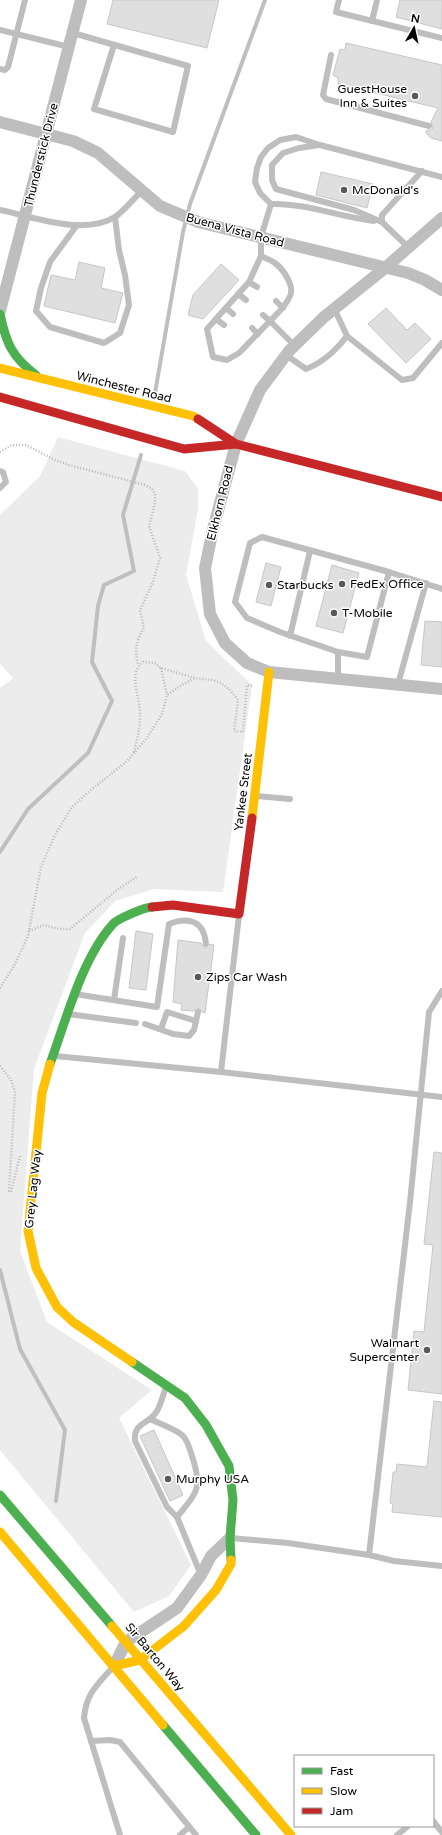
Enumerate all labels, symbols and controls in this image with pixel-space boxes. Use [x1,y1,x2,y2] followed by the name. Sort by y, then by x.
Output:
[394,8,434,48] north arrow
[410,12,421,26] text: N
[337,82,407,110] place label: GuestHouse Inn & Suites
[410,91,420,101] marker: GuestHouse Inn & Suites
[21,101,61,209] street label: Thunderstick Drive
[352,183,419,197] place label: McDonald's
[339,185,349,195] marker: McDonald's
[184,210,286,250] street label: Buena Vista Road
[75,368,173,406] street label: Winchester Road
[204,464,236,542] street label: Elkhorn Road
[350,577,424,591] place label: FedEx Office
[277,578,334,592] place label: Starbucks
[337,579,347,589] marker: FedEx Office
[264,580,274,590] marker: Starbucks
[342,606,393,620] place label: T-Mobile
[329,608,339,618] marker: T-Mobile
[231,752,255,832] street label: Yankee Street
[206,970,287,984] place label: Zips Car Wash
[193,972,203,982] marker: Zips Car Wash
[22,1149,44,1229] street label: Grey Lag Way
[349,1336,419,1364] place label: Walmart Supercenter
[422,1345,432,1355] marker: Walmart Supercenter
[176,1472,249,1486] place label: Murphy USA
[163,1474,173,1484] marker: Murphy USA
[122,1620,188,1694] street label: Sir Barton Way
[294,1755,434,1827] legend
[330,1764,354,1778] text: Fast
[330,1784,357,1798] text: Slow
[330,1804,353,1818] text: Jam

